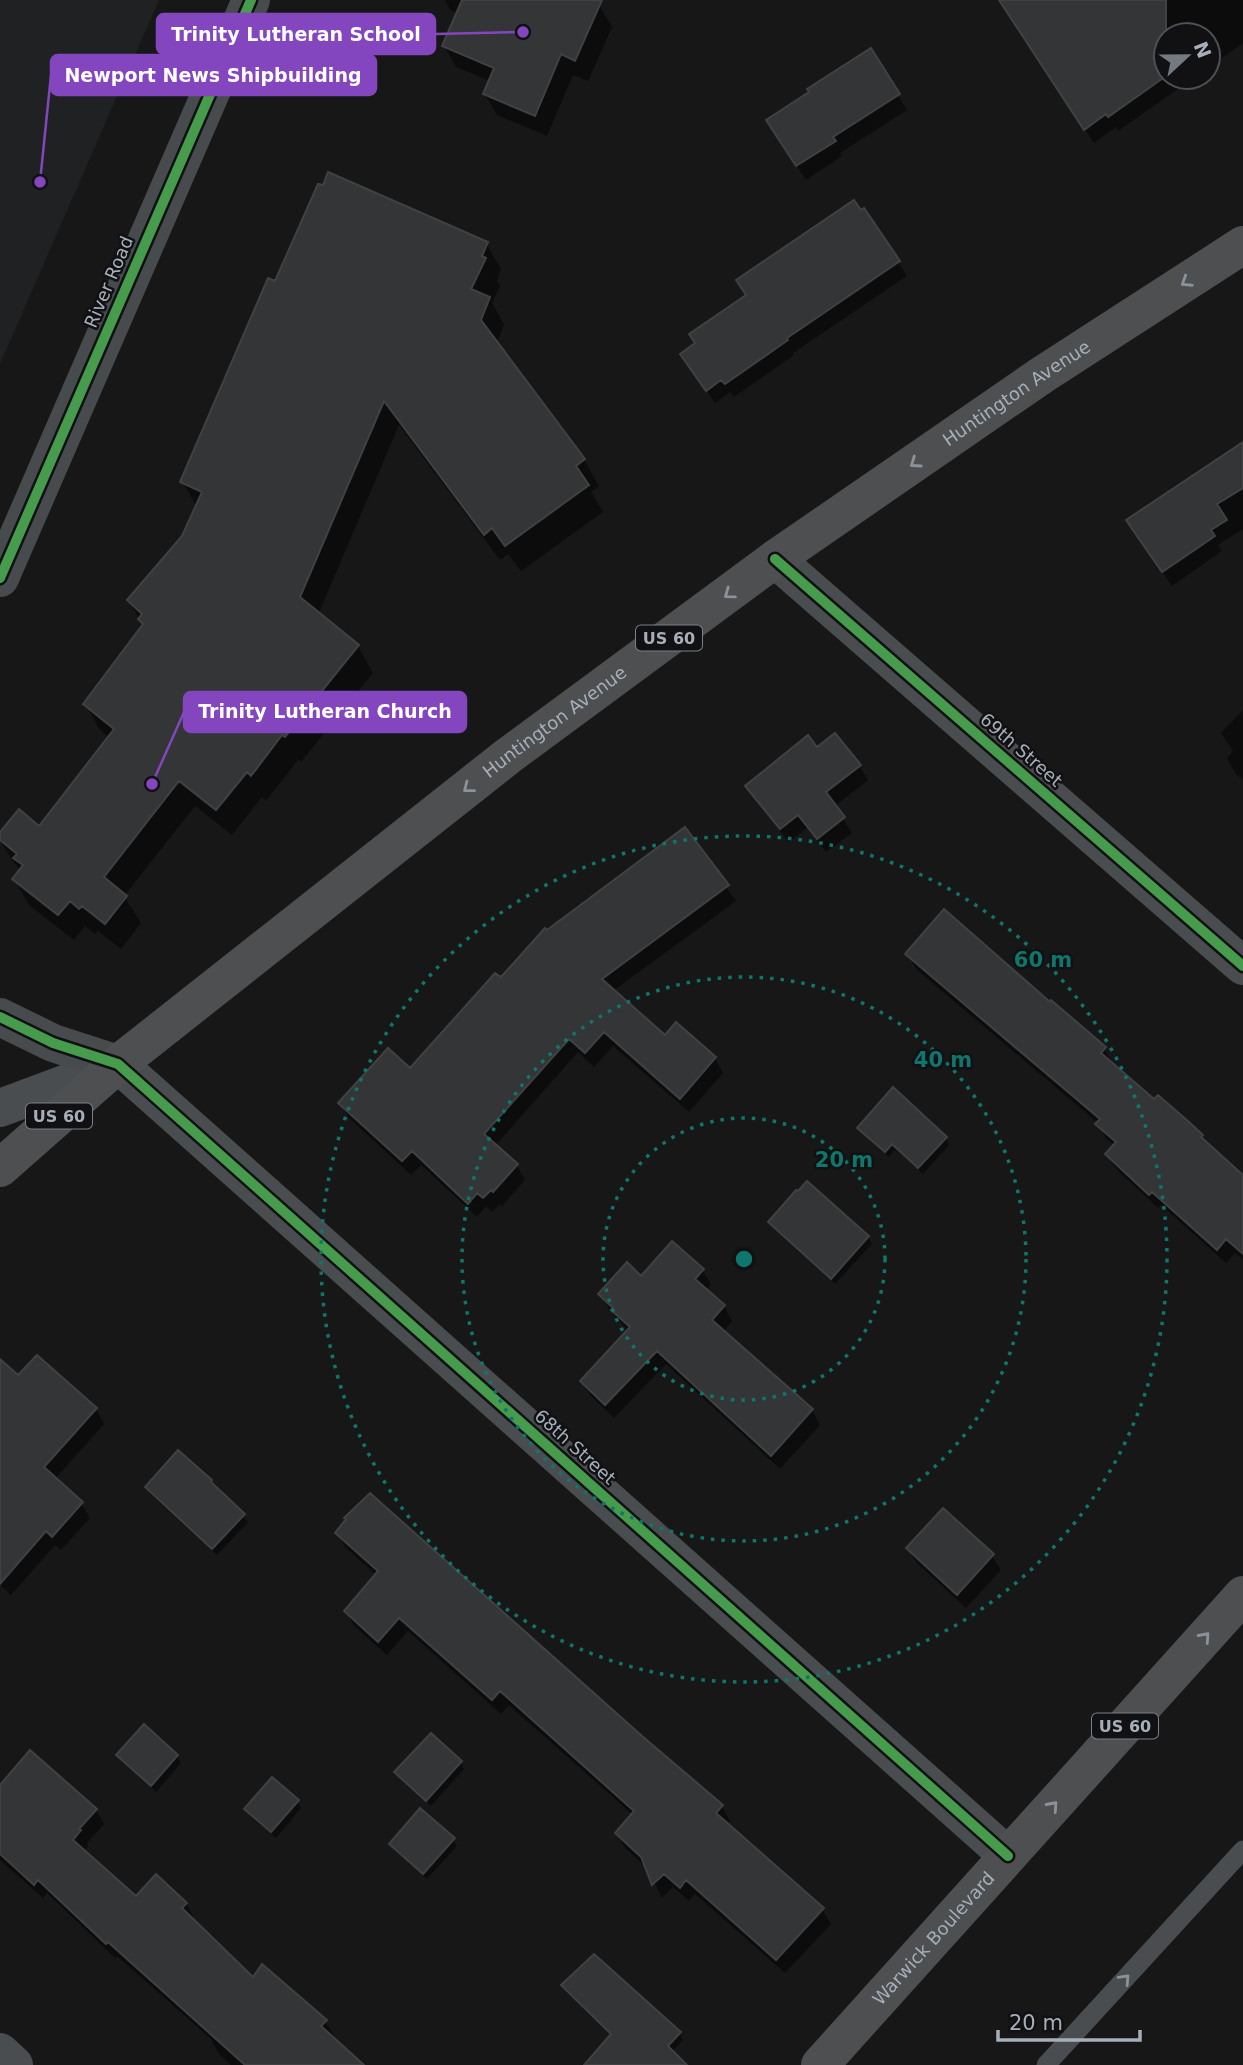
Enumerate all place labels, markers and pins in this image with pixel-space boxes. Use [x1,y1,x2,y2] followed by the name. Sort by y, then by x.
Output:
[157,14,435,54] callout: Trinity Lutheran School
[51,55,376,95] callout: Newport News Shipbuilding
[184,692,466,732] callout: Trinity Lutheran Church
[732,1247,756,1271] centre of rings

